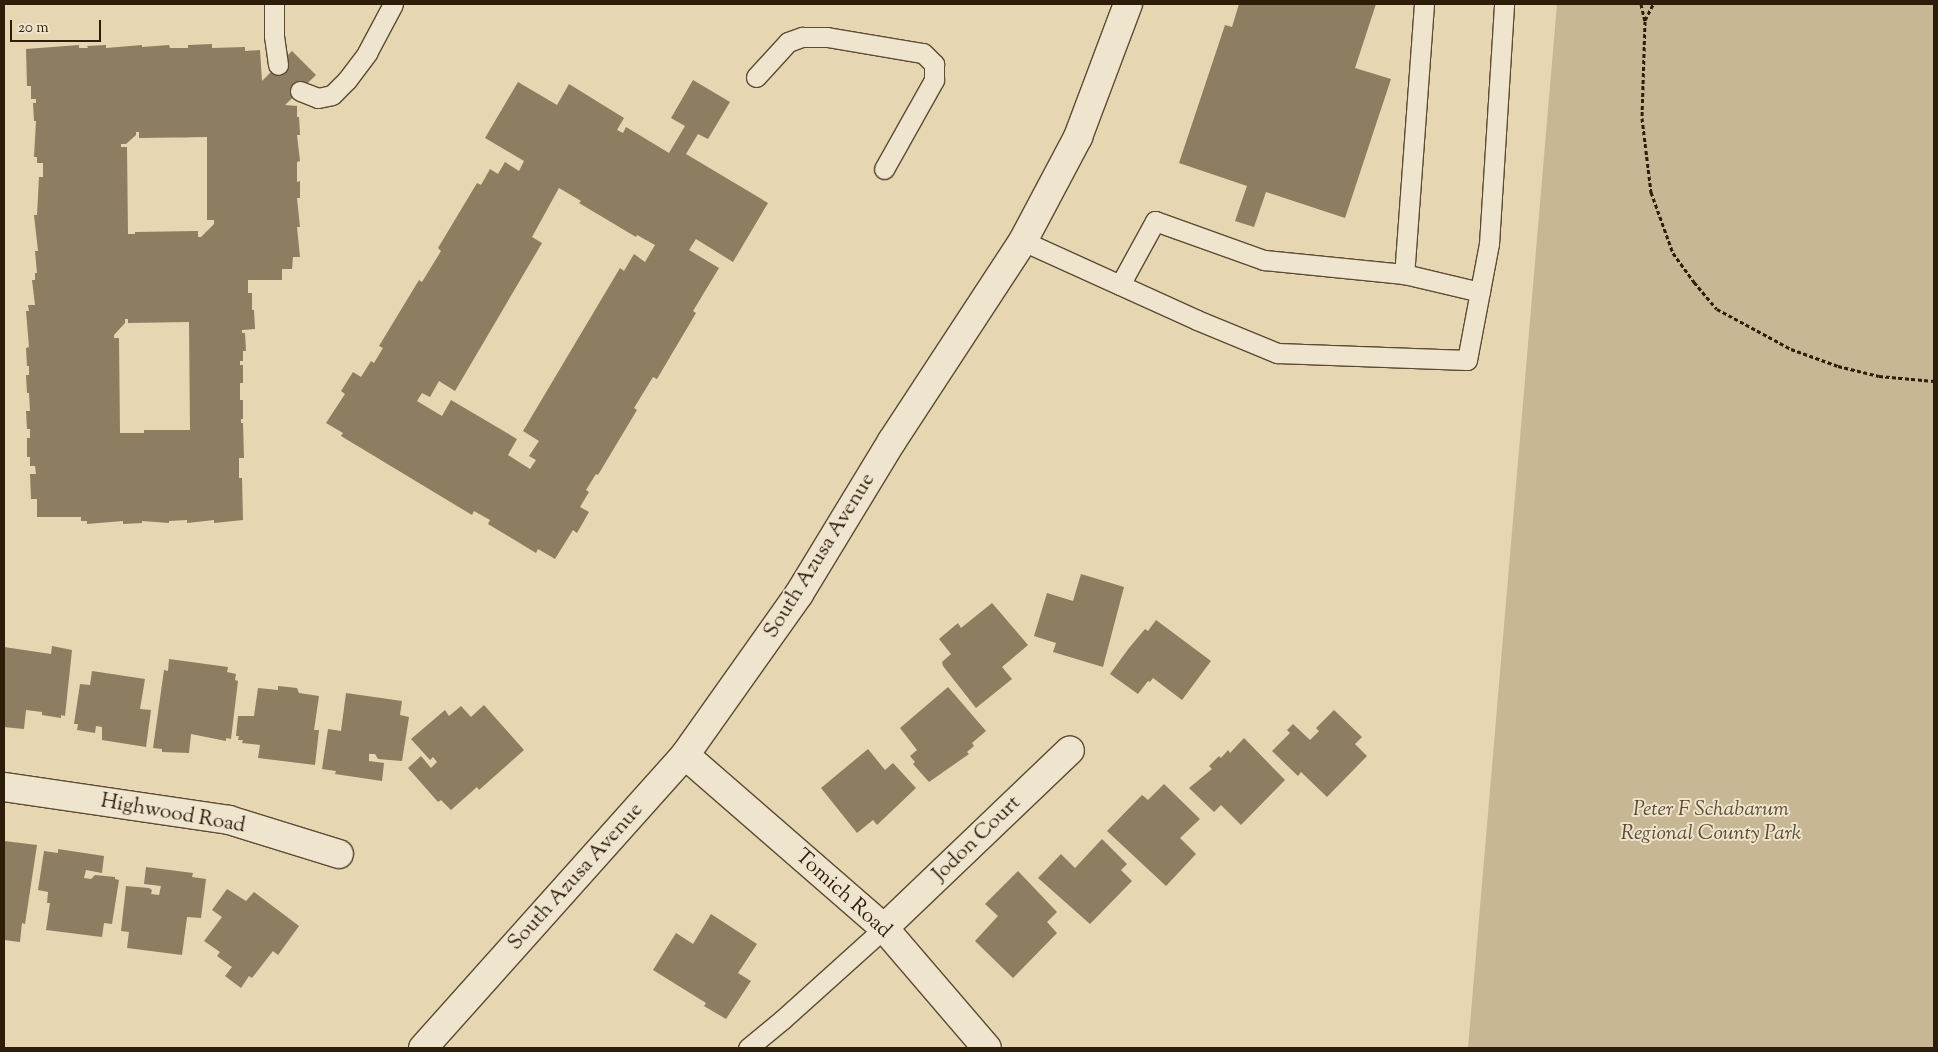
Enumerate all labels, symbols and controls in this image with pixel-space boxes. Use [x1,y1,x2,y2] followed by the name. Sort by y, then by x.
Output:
[12,10,104,42] scale bar
[18,18,49,39] text: 20 m
[759,469,881,643] street label: South Azusa Avenue
[99,789,247,839] street label: Highwood Road
[928,791,1026,887] street label: Jodon Court
[1621,797,1801,847] park label: Peter F Schabarum Regional County Park
[503,798,649,956] street label: South Azusa Avenue
[790,844,896,944] street label: Tomich Road

